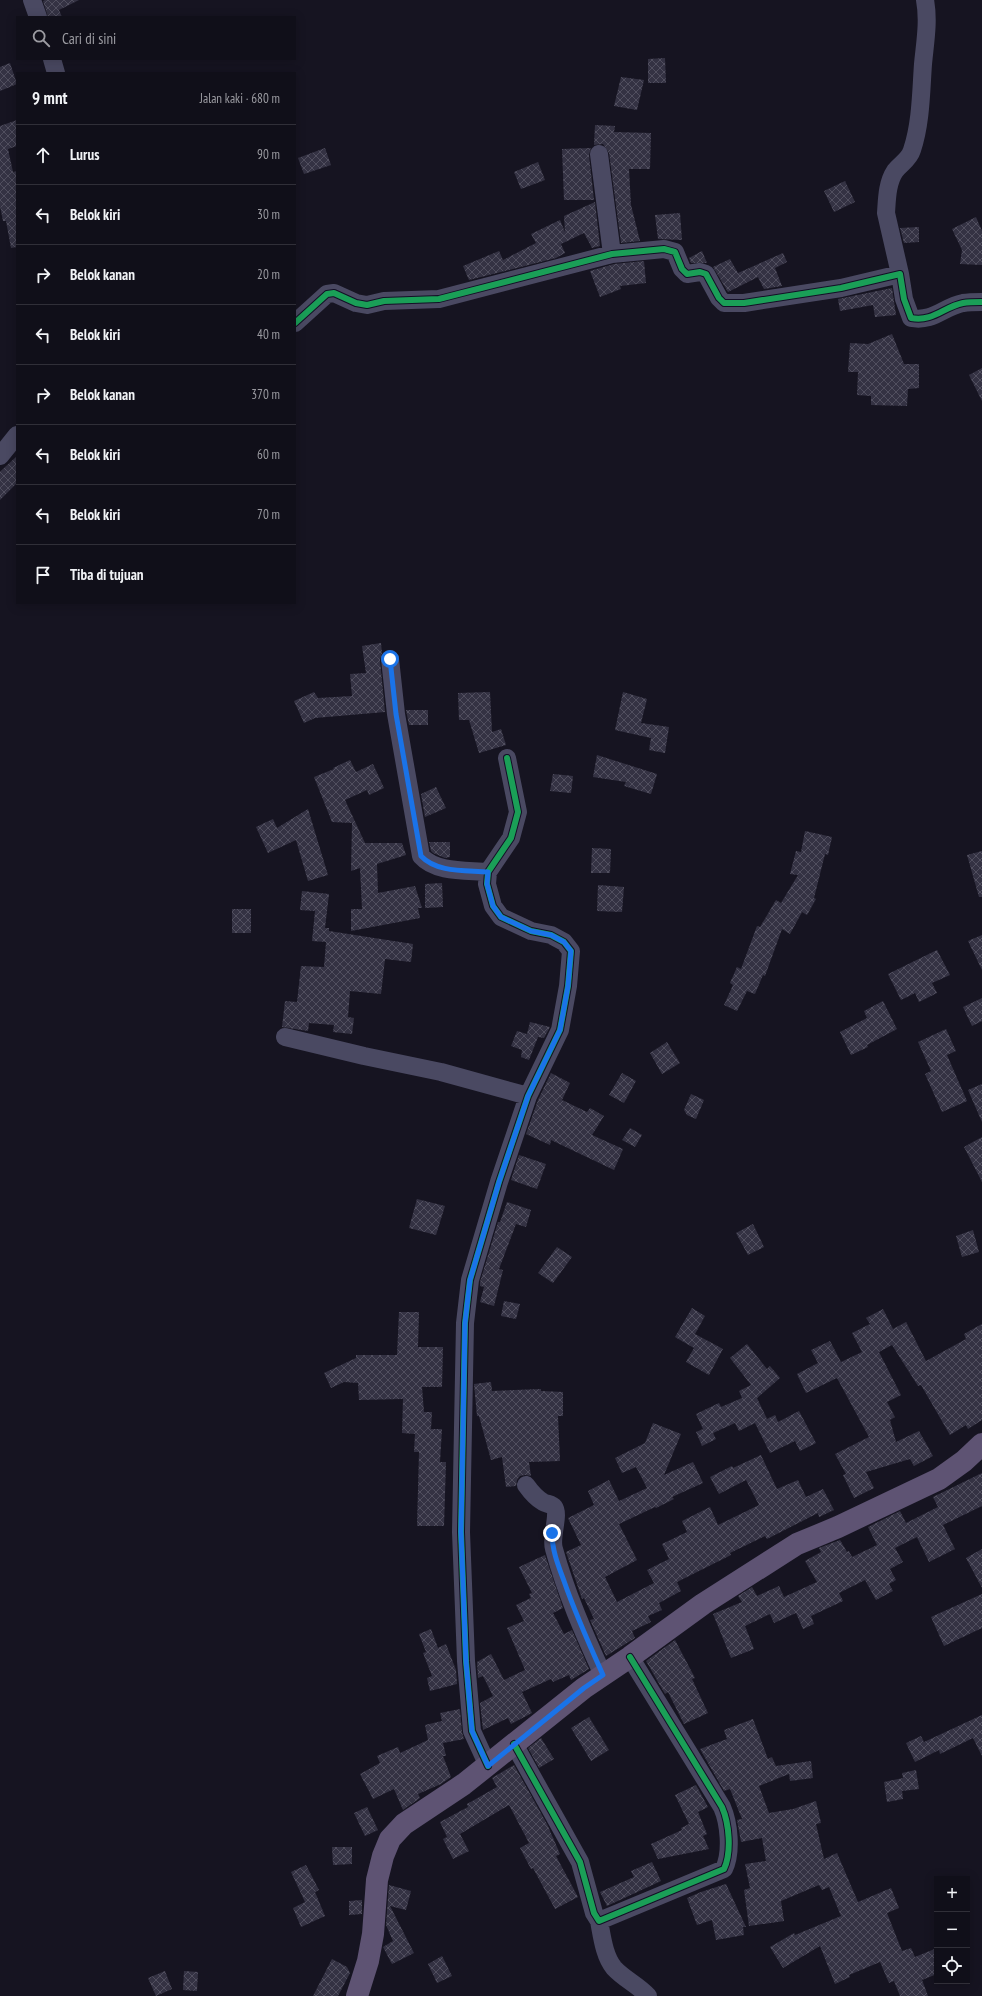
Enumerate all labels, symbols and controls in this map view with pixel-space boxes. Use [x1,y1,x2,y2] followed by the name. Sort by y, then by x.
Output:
[16,16,296,60] search box
[30,27,52,49] icon: search
[62,29,116,48] text: Cari di sini
[32,87,67,109] text: 9 mnt
[200,90,280,107] text: Jalan kaki · 680 m
[32,144,54,166] icon: ahead
[70,145,99,164] text: Lurus
[257,146,280,163] text: 90 m
[32,204,54,226] icon: left
[70,205,120,224] text: Belok kiri
[257,206,280,223] text: 30 m
[32,264,54,286] icon: right
[70,265,135,284] text: Belok kanan
[257,266,280,283] text: 20 m
[32,324,54,346] icon: left
[70,325,120,344] text: Belok kiri
[257,326,280,343] text: 40 m
[32,384,54,406] icon: right
[70,385,135,404] text: Belok kanan
[251,386,280,403] text: 370 m
[32,444,54,466] icon: left
[70,445,120,464] text: Belok kiri
[257,446,280,463] text: 60 m
[32,504,54,526] icon: left
[70,505,120,524] text: Belok kiri
[257,506,280,523] text: 70 m
[32,564,54,586] icon: arrive
[70,565,144,584] text: Tiba di tujuan
[381,650,399,668] route start
[543,1524,561,1542] route end
[934,1876,970,1984] map controls
[934,1876,970,1912] button: +
[934,1912,970,1948] button: −
[934,1948,970,1984] button: locate

